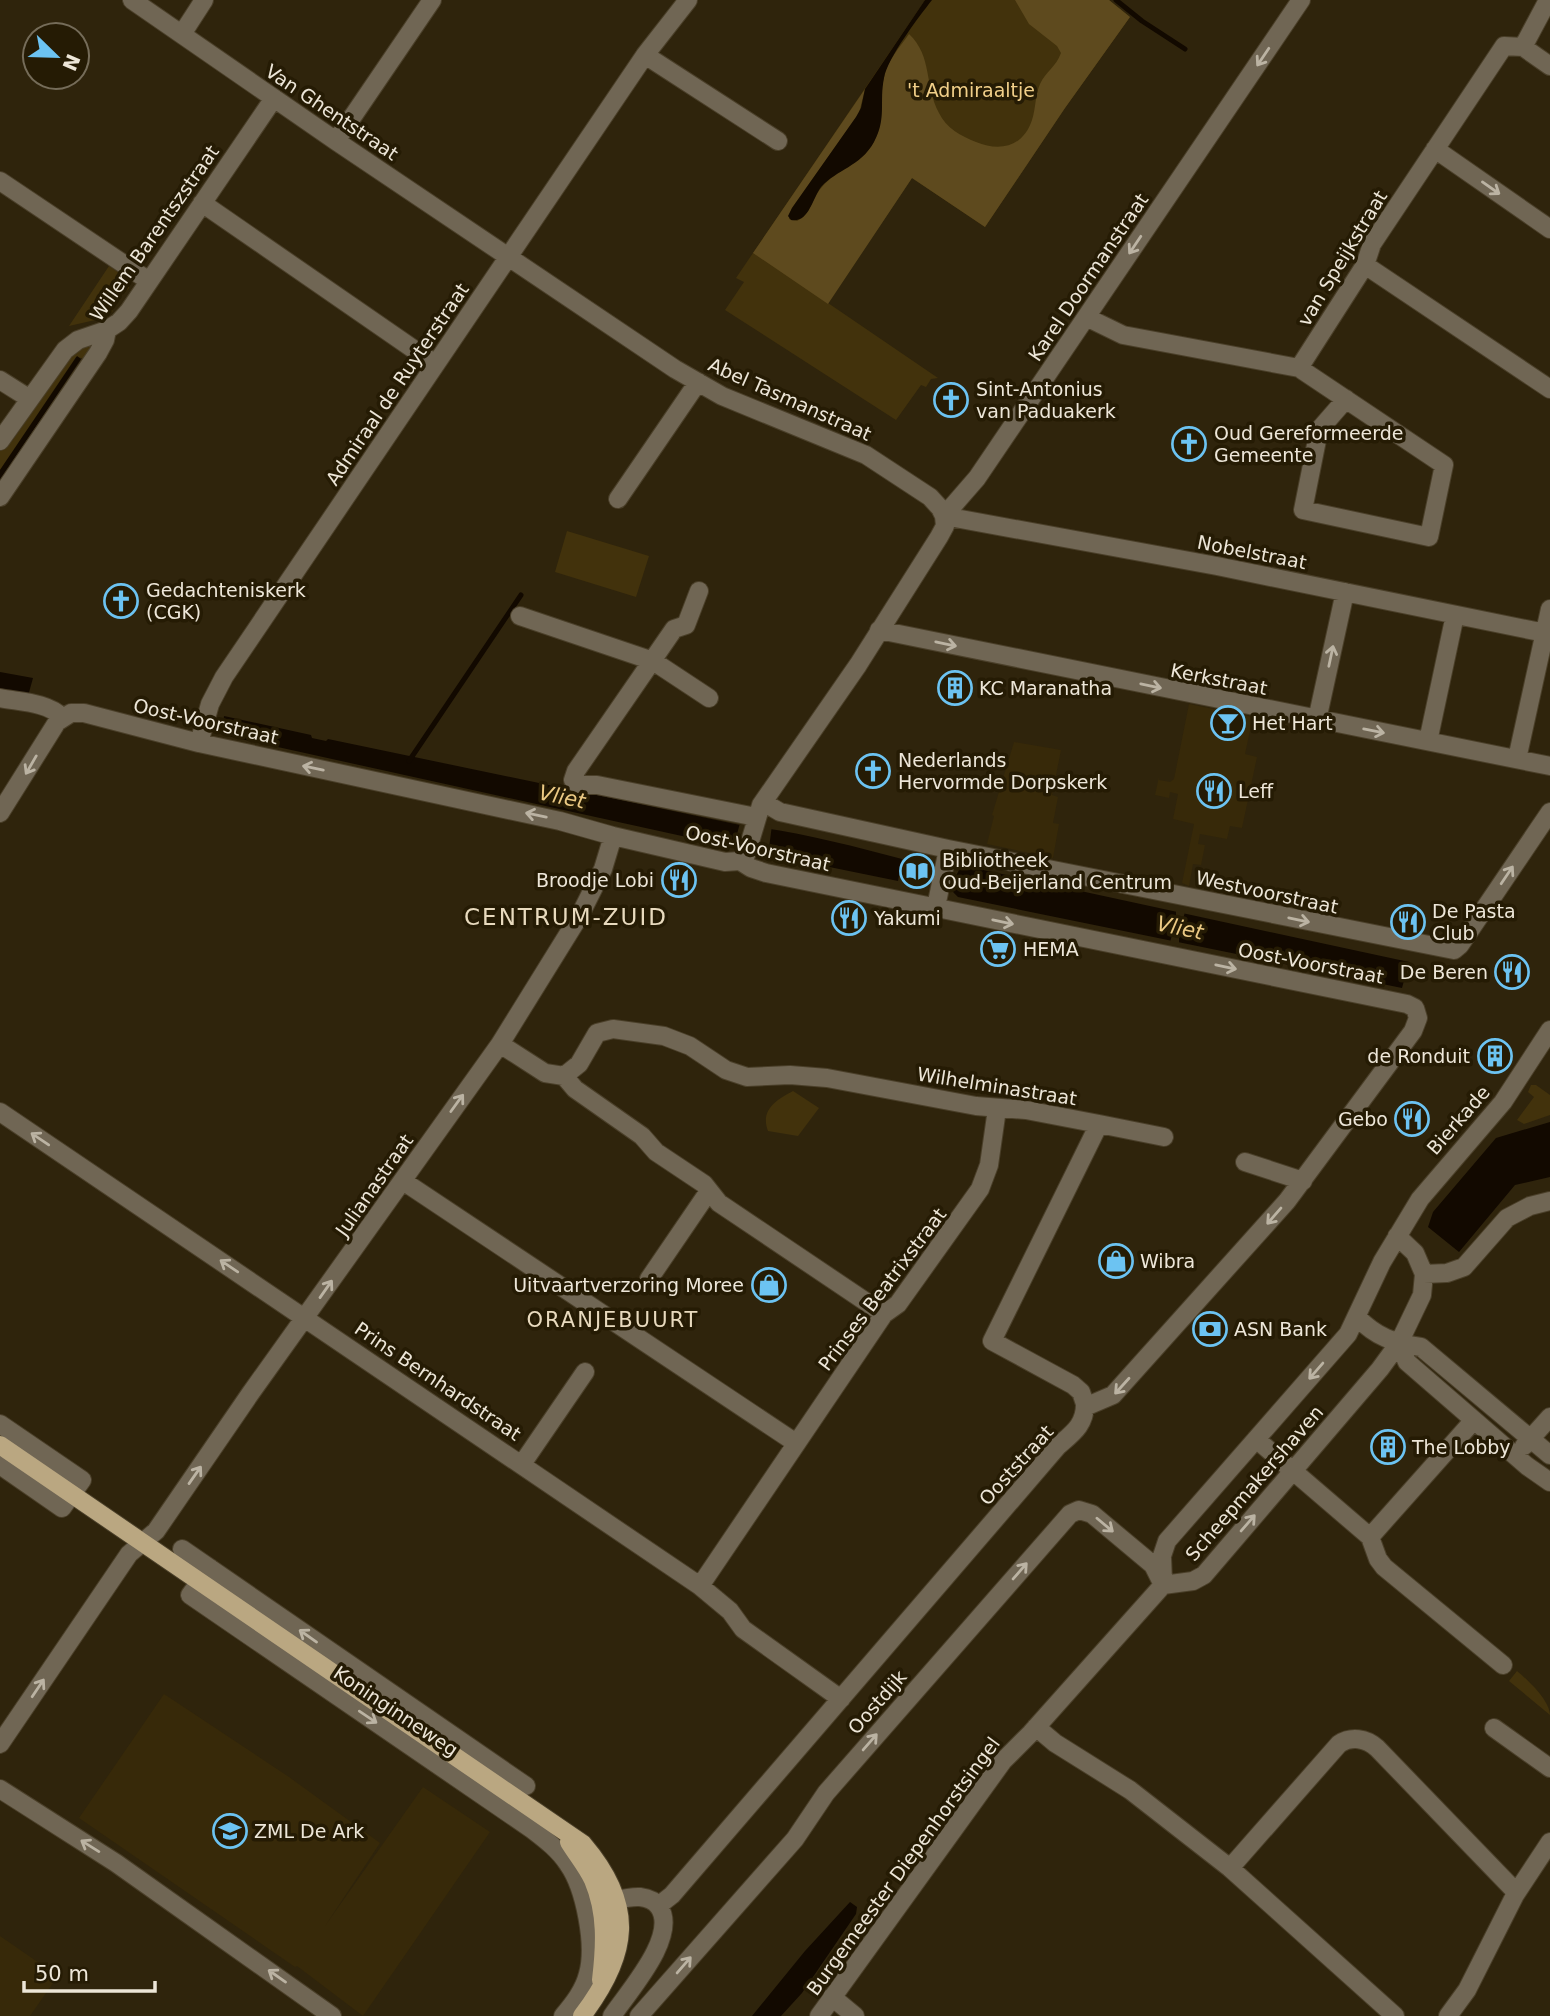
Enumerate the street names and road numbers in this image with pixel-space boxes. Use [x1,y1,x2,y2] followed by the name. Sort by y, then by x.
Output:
[262,60,402,164] street label: Van Ghentstraat
[85,141,223,325] street label: Willem Barentszstraat
[1293,186,1391,330] street label: van Speijkstraat
[1024,189,1152,365] street label: Karel Doormanstraat
[321,279,473,489] street label: Admiraal de Ruyterstraat
[705,353,875,445] street label: Abel Tasmanstraat
[1196,531,1308,573] street label: Nobelstraat
[1169,659,1269,699] street label: Kerkstraat
[131,694,281,748] street label: Oost-Voorstraat
[683,821,833,875] street label: Oost-Voorstraat
[1194,866,1340,918] street label: Westvoorstraat
[1236,938,1386,988] street label: Oost-Voorstraat
[916,1063,1078,1109] street label: Wilhelminastraat
[1422,1081,1494,1159] street label: Bierkade
[330,1130,417,1241] street label: Julianastraat
[814,1203,950,1375] street label: Prinses Beatrixstraat
[351,1317,525,1445] street label: Prins Bernhardstraat
[1181,1401,1327,1565] street label: Scheepmakershaven
[974,1421,1058,1509] street label: Ooststraat
[330,1661,462,1761] street label: Koninginneweg
[843,1666,911,1738] street label: Oostdijk
[802,1733,1004,1999] street label: Burgemeester Diepenhorstsingel

